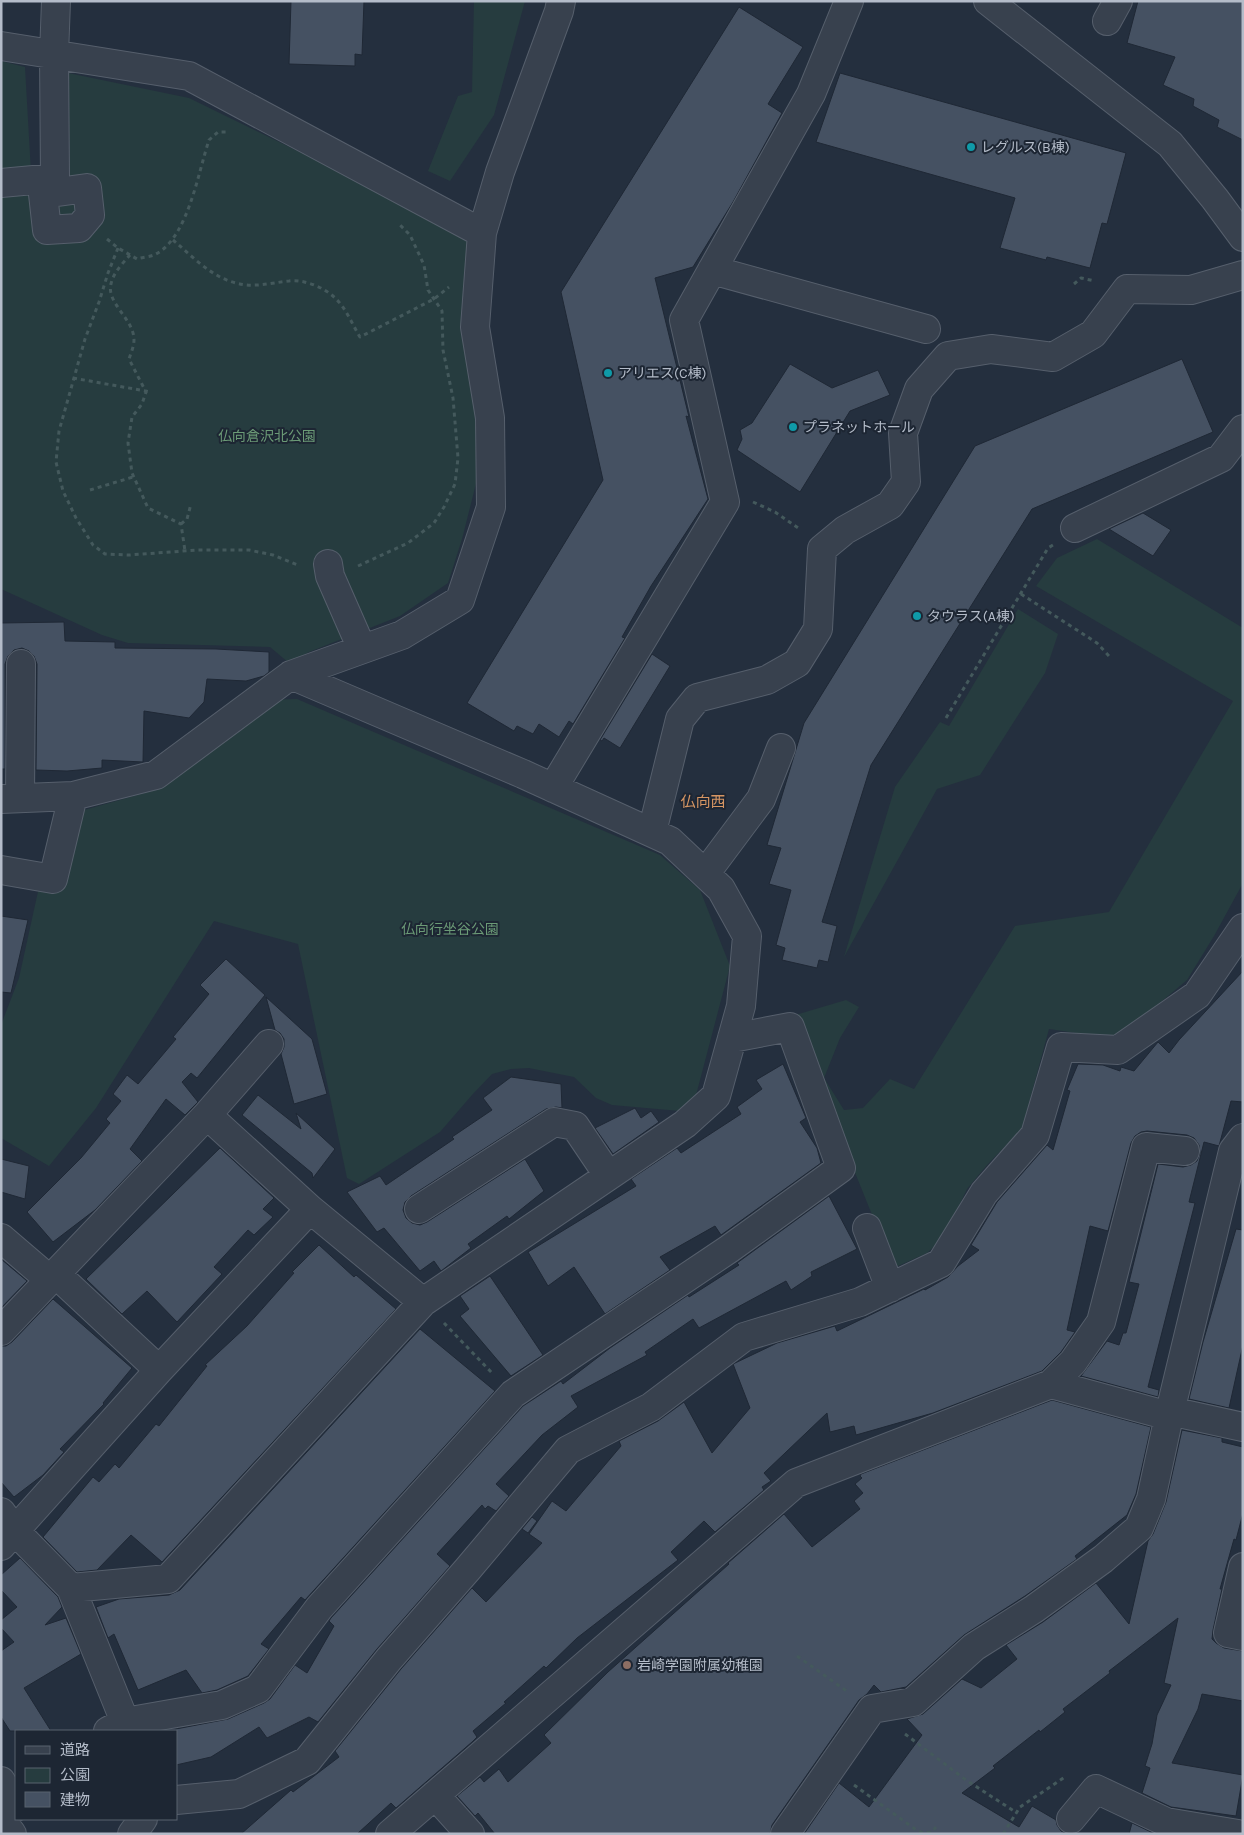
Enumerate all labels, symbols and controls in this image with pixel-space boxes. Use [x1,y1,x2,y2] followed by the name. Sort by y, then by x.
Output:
[981,139,1070,156] place label: レグルス(B棟)
[965,141,977,153] marker: レグルス(B棟)
[618,365,707,382] place label: アリエス(C棟)
[602,367,614,379] marker: アリエス(C棟)
[803,419,915,436] place label: プラネットホール
[787,421,799,433] marker: プラネットホール
[218,428,316,445] park label: 仏向倉沢北公園
[927,608,1015,625] place label: タウラス(A棟)
[911,610,923,622] marker: タウラス(A棟)
[680,793,726,811] district label: 仏向西
[401,921,499,938] park label: 仏向行坐谷公園
[637,1657,763,1674] place label: 岩崎学園附属幼稚園
[621,1659,633,1671] marker: 岩崎学園附属幼稚園
[15,1730,178,1820] legend
[60,1741,90,1759] text: 道路
[60,1766,90,1784] text: 公園
[60,1791,90,1809] text: 建物

